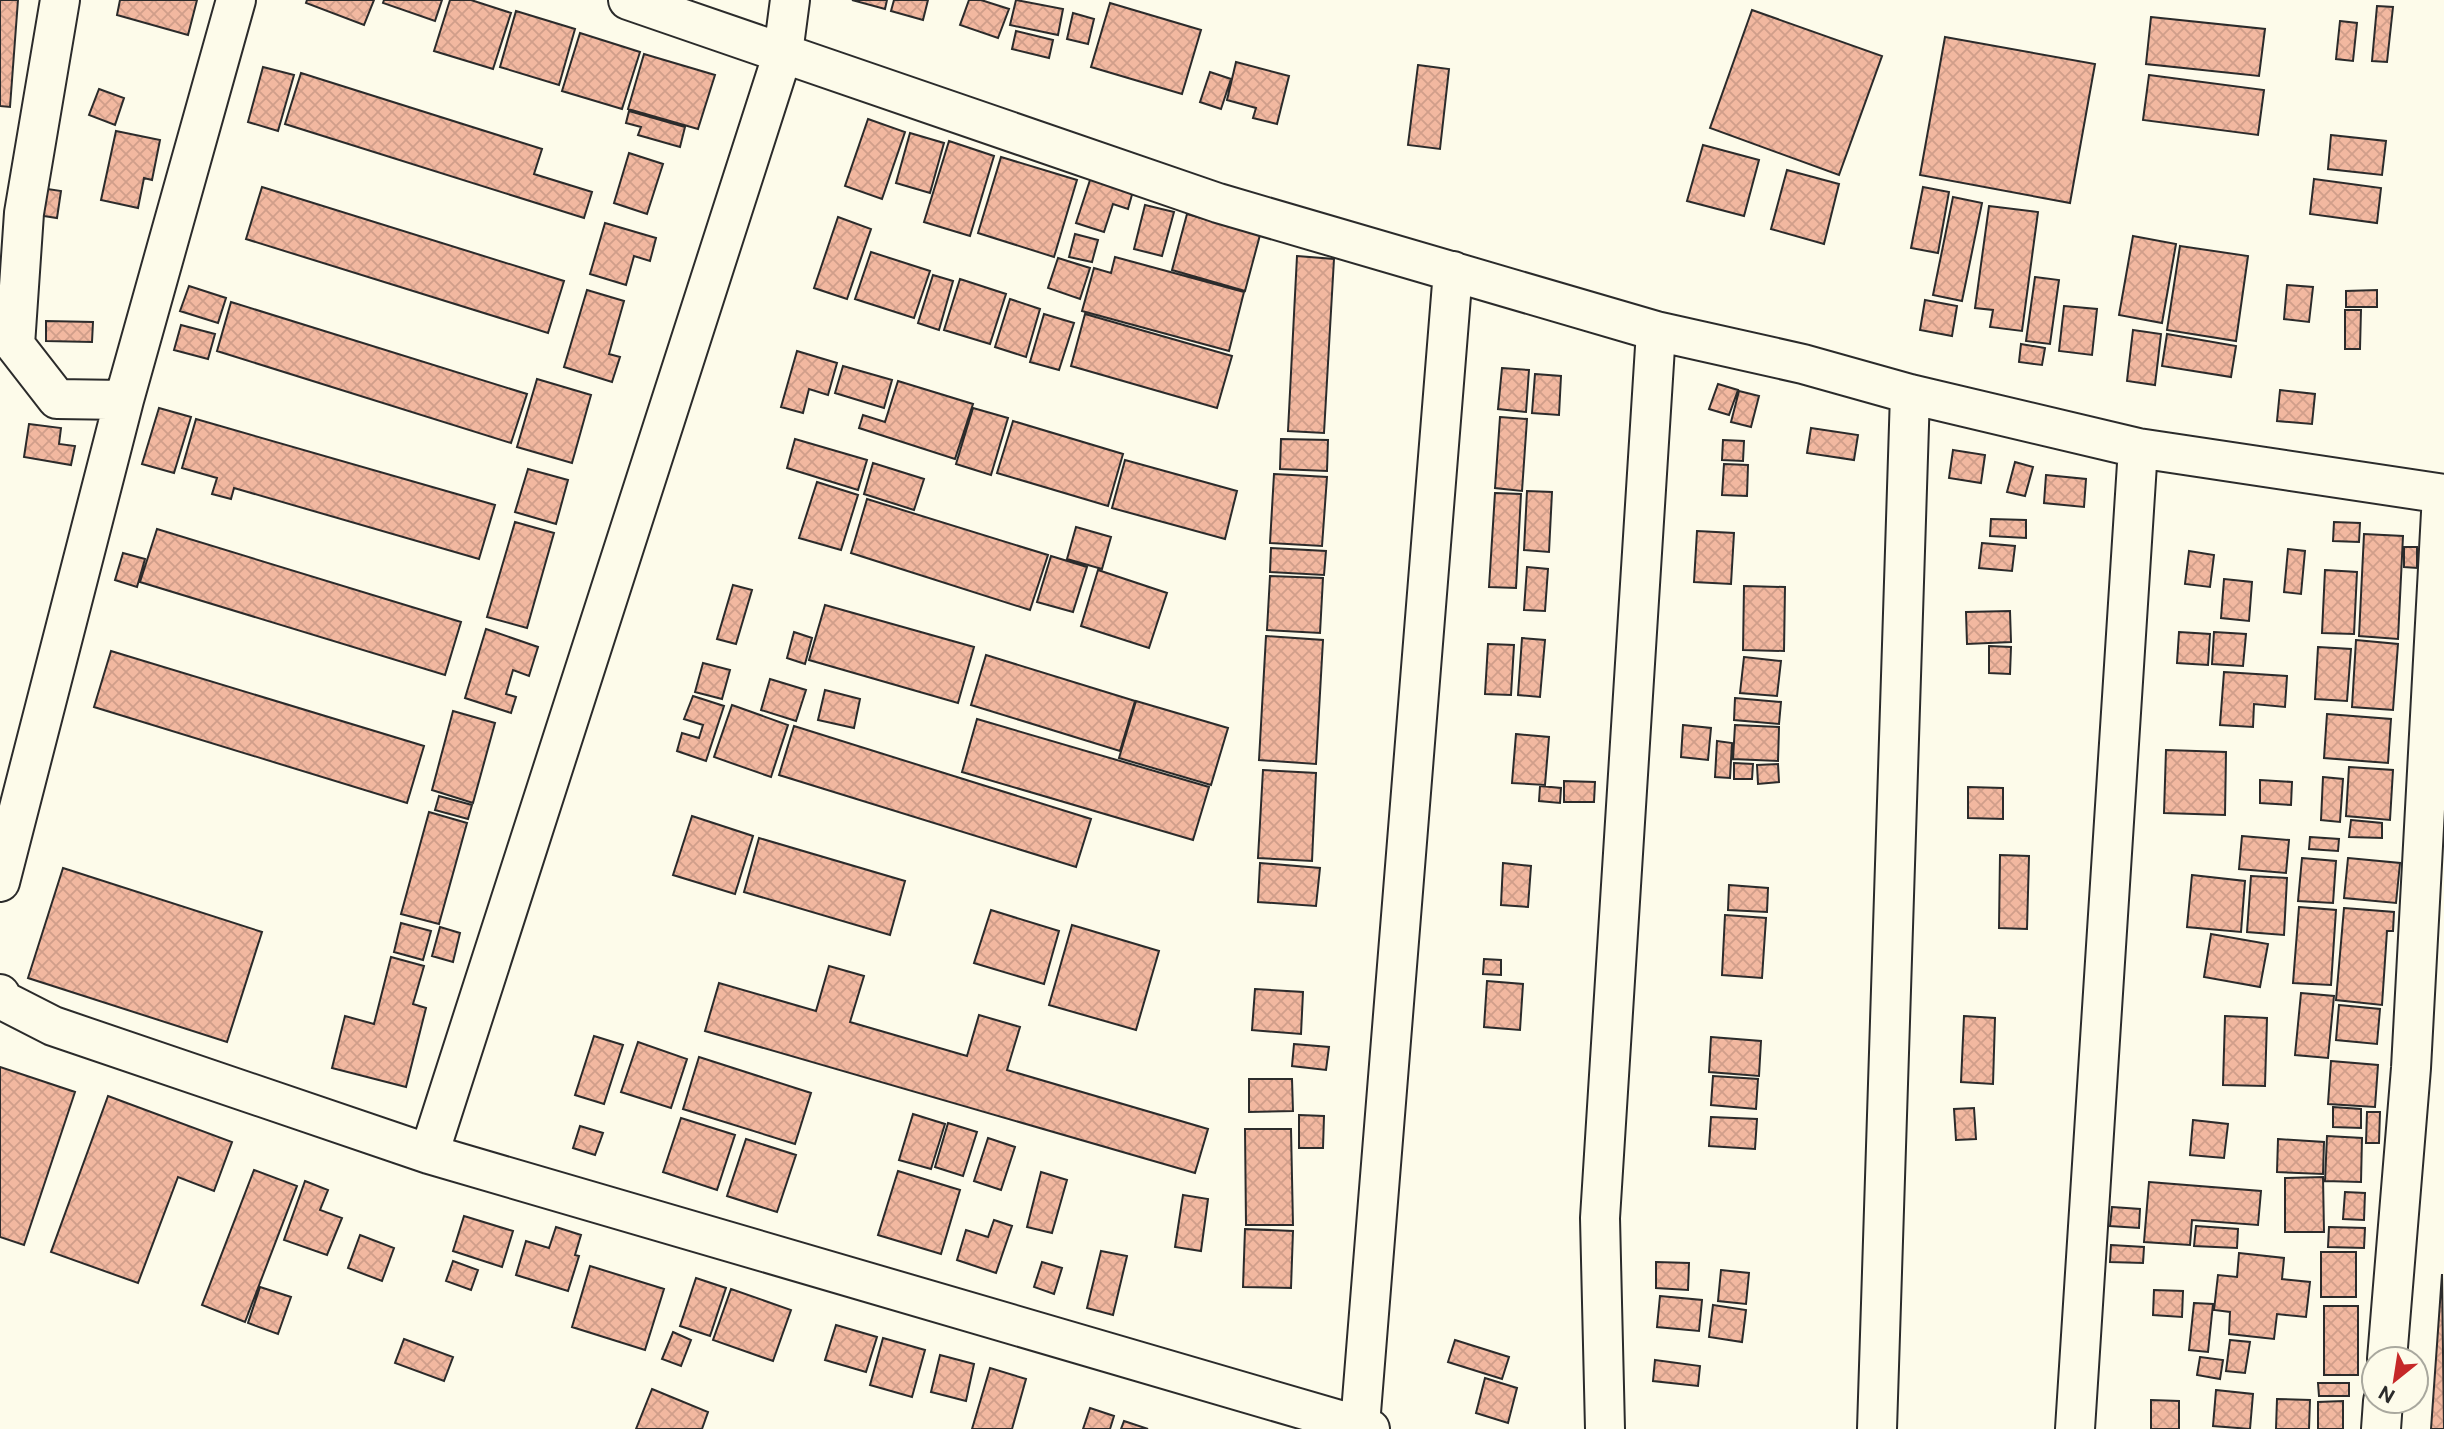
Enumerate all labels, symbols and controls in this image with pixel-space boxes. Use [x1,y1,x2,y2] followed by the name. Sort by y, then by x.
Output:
[2360,1345,2430,1415] north arrow
[2375,1381,2398,1408] text: N

